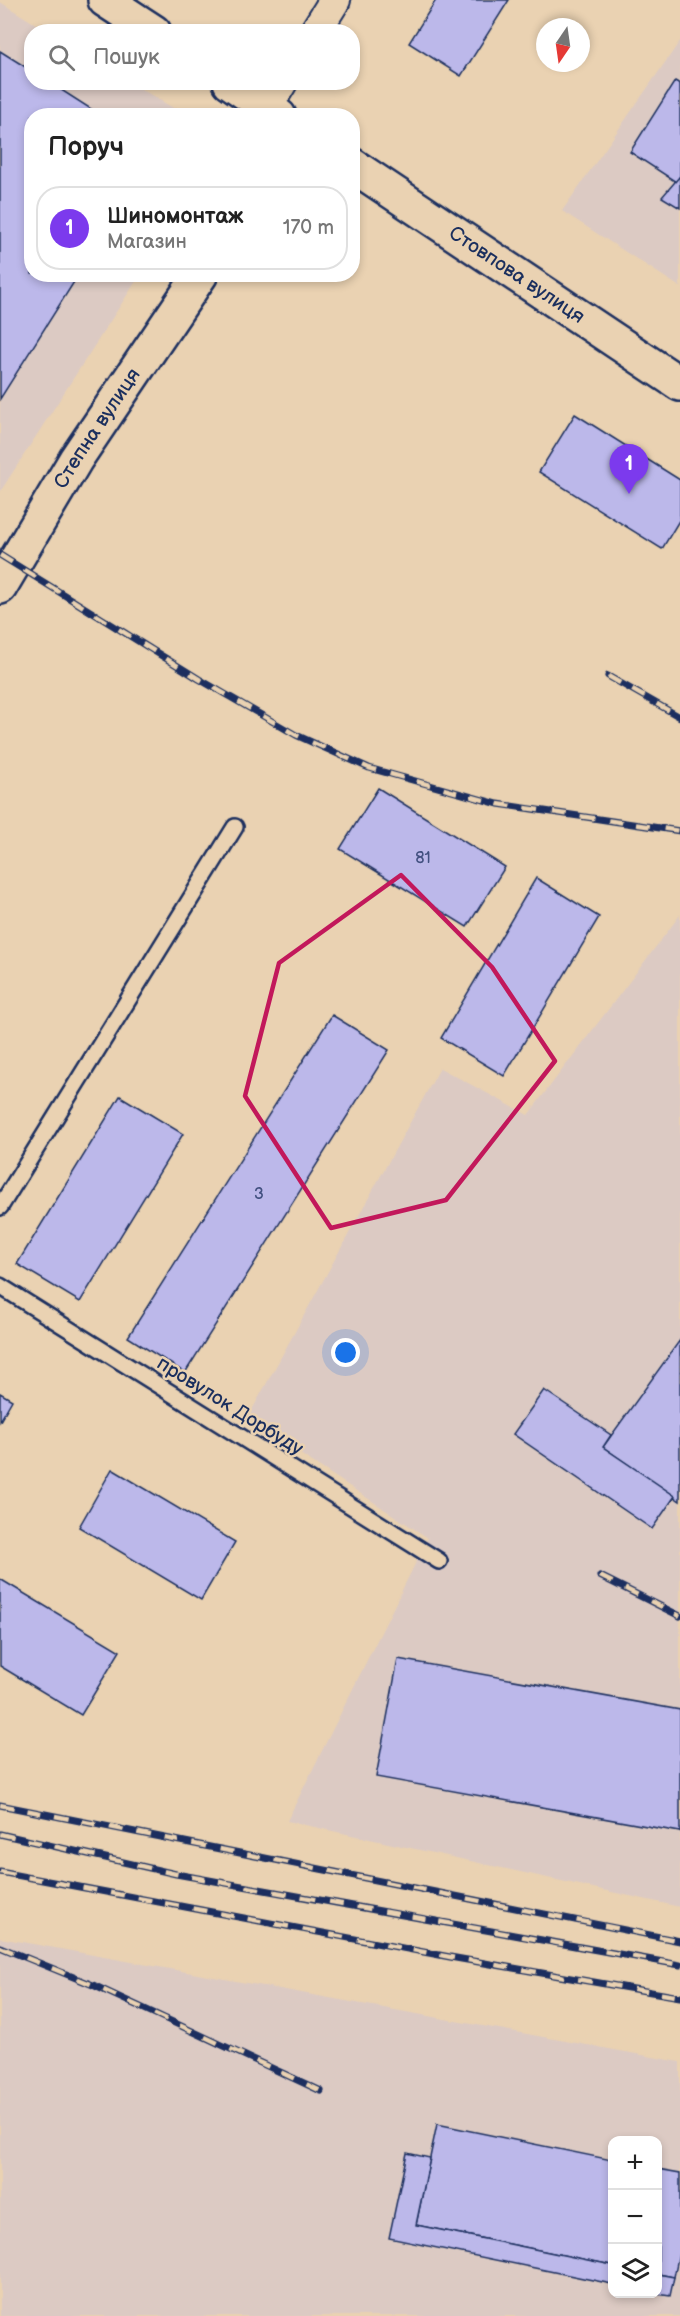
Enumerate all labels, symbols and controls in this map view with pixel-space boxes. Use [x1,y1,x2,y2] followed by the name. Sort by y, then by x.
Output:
[536,18,590,72] north arrow
[24,24,360,90] search box
[45,41,78,74] icon: search
[93,44,160,71] text: Пошук
[48,132,124,163] text: Поруч
[107,203,243,230] text: Шиномонтаж
[65,216,74,240] text: 1
[283,216,334,240] text: 170 m
[444,221,589,329] street label: Стовпова вулиця
[107,230,187,254] text: Магазин
[49,364,146,493] street label: Степна вулиця
[610,444,648,494] pin: 1
[415,849,431,868] house number: 81
[254,1185,264,1204] house number: 3
[331,1338,360,1367] your location
[152,1351,308,1461] street label: провулок Дорбуду
[608,2136,662,2298] map controls
[608,2136,662,2190] button: +
[608,2190,662,2244] button: −
[608,2244,662,2298] button: layers

